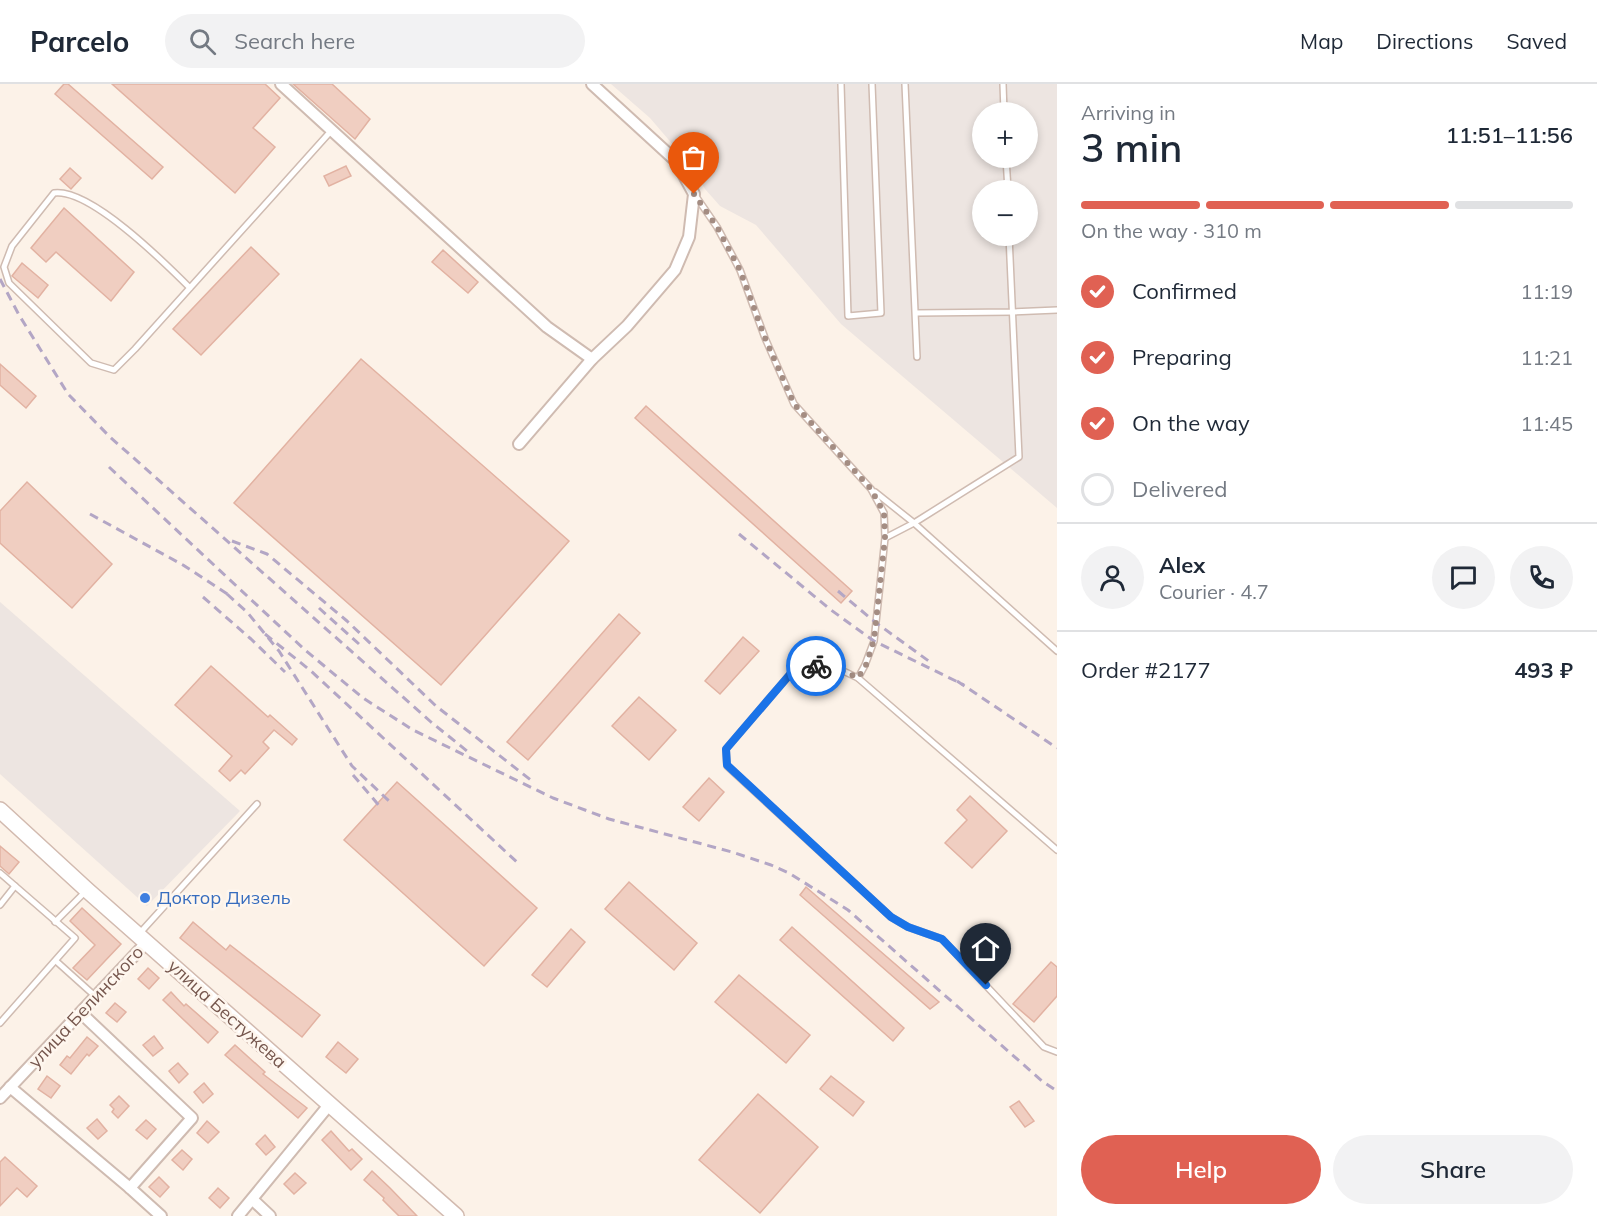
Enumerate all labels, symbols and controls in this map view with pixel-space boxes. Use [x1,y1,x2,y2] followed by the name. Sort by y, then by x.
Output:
[165,14,585,68] search box
[30,24,129,59] text: Parcelo
[186,25,219,58] icon: search
[234,27,355,55] text: Search here
[1300,28,1343,54] text: Map
[1376,28,1473,54] text: Directions
[1506,28,1567,54] text: Saved
[1081,100,1176,125] text: Arriving in
[972,102,1038,246] map controls
[972,102,1038,168] button: +
[1446,121,1573,149] text: 11:51–11:56
[1081,123,1182,172] text: 3 min
[668,132,719,194] pin
[677,141,710,174] icon: bag
[972,180,1038,246] button: −
[1081,218,1262,243] text: On the way · 310 m
[1081,275,1114,308] icon: check
[1132,277,1237,305] text: Confirmed
[1520,279,1573,304] text: 11:19
[1081,341,1114,374] icon: check
[1132,343,1232,371] text: Preparing
[1520,345,1573,370] text: 11:21
[1081,407,1114,440] icon: check
[1132,409,1250,437] text: On the way
[1520,411,1573,436] text: 11:45
[1132,475,1227,503] text: Delivered
[1081,546,1144,609] button: person
[1432,546,1495,609] button: chat
[1510,546,1573,609] button: phone
[1159,551,1205,579] text: Alex
[1159,579,1269,604] text: Courier · 4.7
[786,636,846,696] courier
[800,650,833,683] icon: bike
[1081,656,1211,684] text: Order #2177
[1514,656,1573,684] text: 493 ₽
[157,886,291,909] place label: Доктор Дизель
[138,891,152,905] marker: Доктор Дизель
[960,923,1011,985] pin
[969,932,1002,965] icon: home
[23,941,148,1073] street label: улица Белинского
[163,954,291,1073] street label: улица Бестужева
[1081,1135,1321,1204] button: Help
[1333,1135,1573,1204] button: Share

